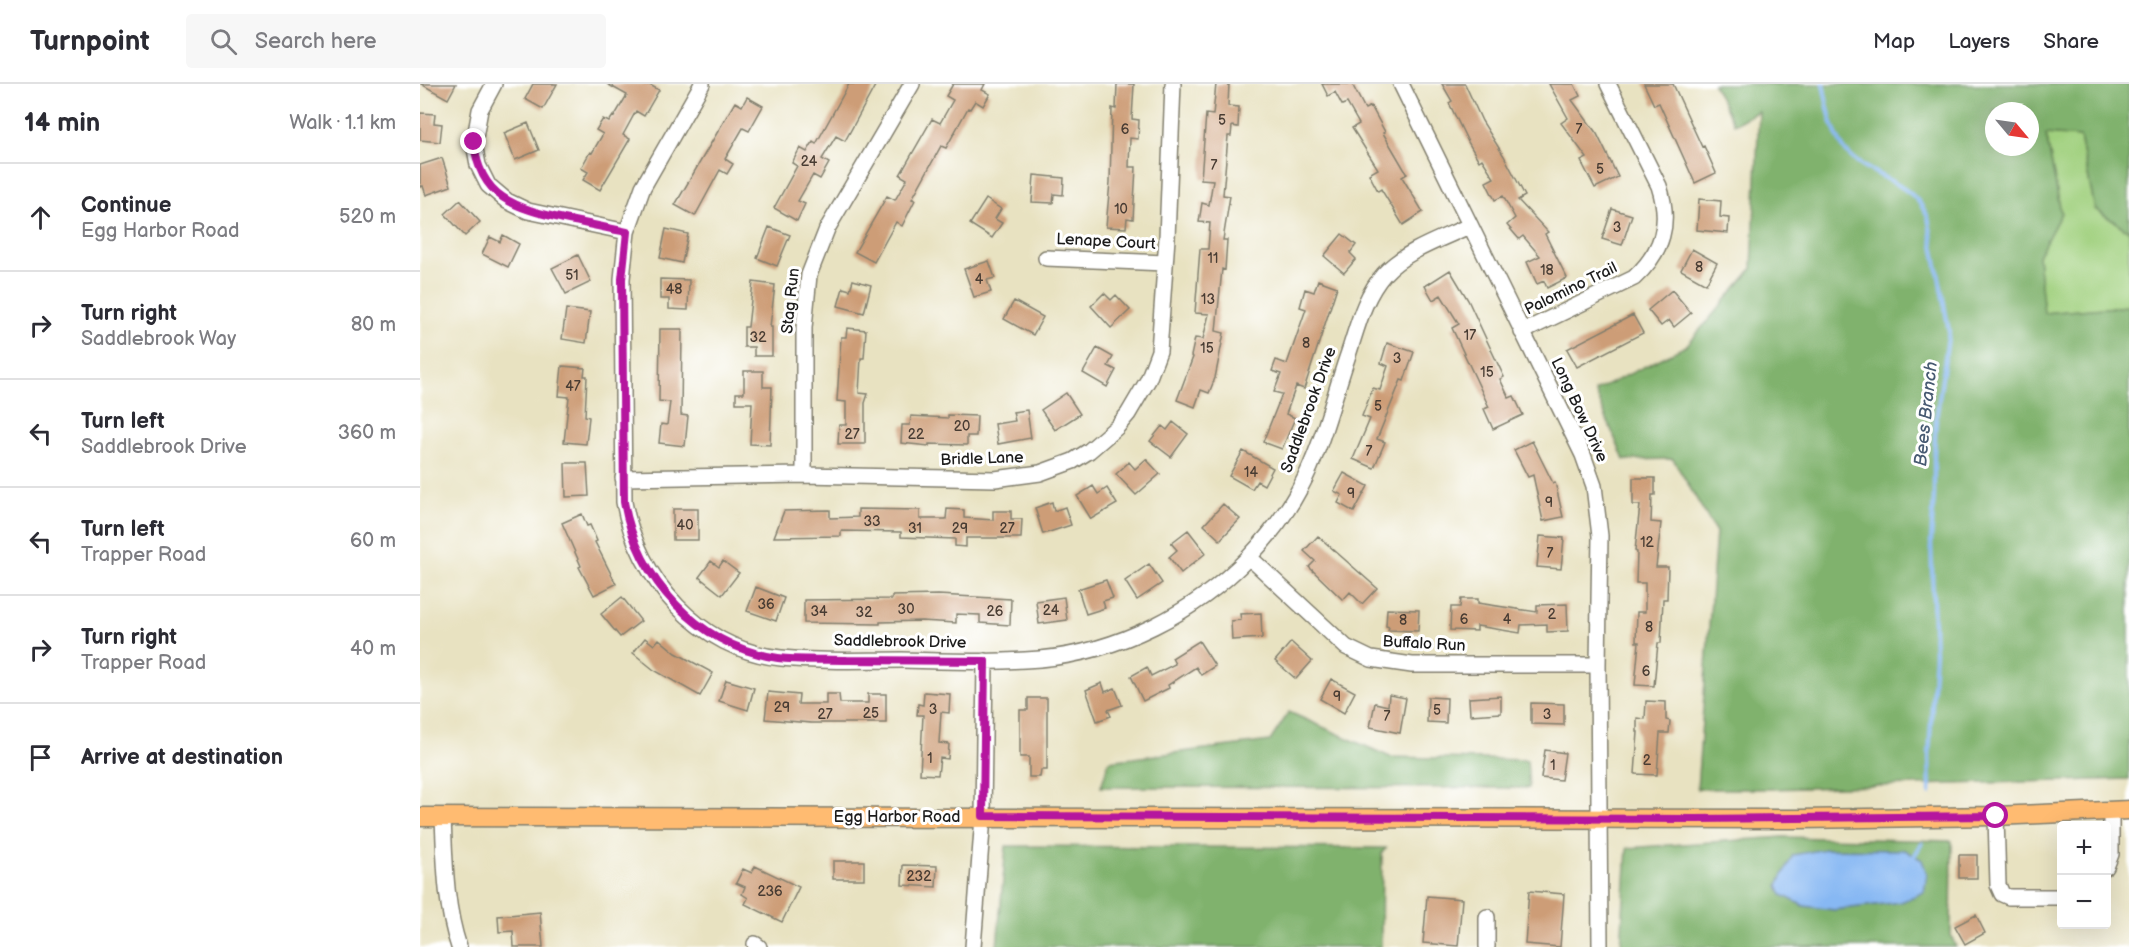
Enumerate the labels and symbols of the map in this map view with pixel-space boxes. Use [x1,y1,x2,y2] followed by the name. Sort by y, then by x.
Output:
[1985,102,2039,156] north arrow
[1218,112,1226,129] house number: 5
[1121,121,1130,138] house number: 6
[1576,121,1583,138] house number: 7
[460,128,486,154] route end
[801,153,818,170] house number: 24
[1211,157,1218,174] house number: 7
[1596,161,1604,178] house number: 5
[1114,201,1128,218] house number: 10
[1613,219,1621,236] house number: 3
[1056,230,1156,254] street label: Lenape Court
[1208,250,1218,267] house number: 11
[1522,258,1620,320] street label: Palomino Trail
[1695,259,1703,276] house number: 8
[1540,262,1554,279] house number: 18
[565,267,579,284] house number: 51
[778,267,804,335] street label: Stag Run
[975,271,984,288] house number: 4
[666,281,682,298] house number: 48
[1201,291,1215,308] house number: 13
[1464,327,1476,344] house number: 17
[750,329,767,346] house number: 32
[1302,335,1310,352] house number: 8
[1200,340,1214,357] house number: 15
[1277,344,1341,475] street label: Saddlebrook Drive
[1393,350,1401,367] house number: 3
[1547,355,1612,466] street label: Long Bow Drive
[1910,360,1942,467] water label: Bees Branch
[1480,364,1494,381] house number: 15
[565,378,581,395] house number: 47
[1374,398,1382,415] house number: 5
[954,418,970,435] house number: 20
[844,426,860,443] house number: 27
[908,426,925,443] house number: 22
[1366,443,1373,460] house number: 7
[940,448,1024,470] street label: Bridle Lane
[1244,464,1258,481] house number: 14
[1347,485,1355,502] house number: 9
[1545,494,1553,511] house number: 9
[863,513,881,530] house number: 33
[677,517,693,534] house number: 40
[908,520,922,537] house number: 31
[952,520,968,537] house number: 29
[999,520,1015,537] house number: 27
[1640,534,1655,551] house number: 12
[1547,545,1554,562] house number: 7
[757,596,775,613] house number: 36
[898,601,914,618] house number: 30
[1043,602,1060,619] house number: 24
[810,603,828,620] house number: 34
[987,603,1004,620] house number: 26
[856,604,873,621] house number: 32
[1548,606,1557,623] house number: 2
[1460,611,1469,628] house number: 6
[1503,611,1512,628] house number: 4
[1399,612,1407,629] house number: 8
[1645,619,1653,636] house number: 8
[834,631,967,653] street label: Saddlebrook Drive
[1382,632,1466,656] street label: Buffalo Run
[1642,663,1651,680] house number: 6
[1333,688,1341,705] house number: 9
[774,699,790,716] house number: 29
[929,701,937,718] house number: 3
[1433,702,1441,719] house number: 5
[863,705,879,722] house number: 25
[817,706,833,723] house number: 27
[1543,706,1551,723] house number: 3
[1384,708,1391,725] house number: 7
[927,750,933,767] house number: 1
[1643,752,1652,769] house number: 2
[1550,757,1556,774] house number: 1
[1982,802,2008,828] route start
[834,808,960,827] street label: Egg Harbor Road
[907,868,932,885] house number: 232
[757,883,783,900] house number: 236

